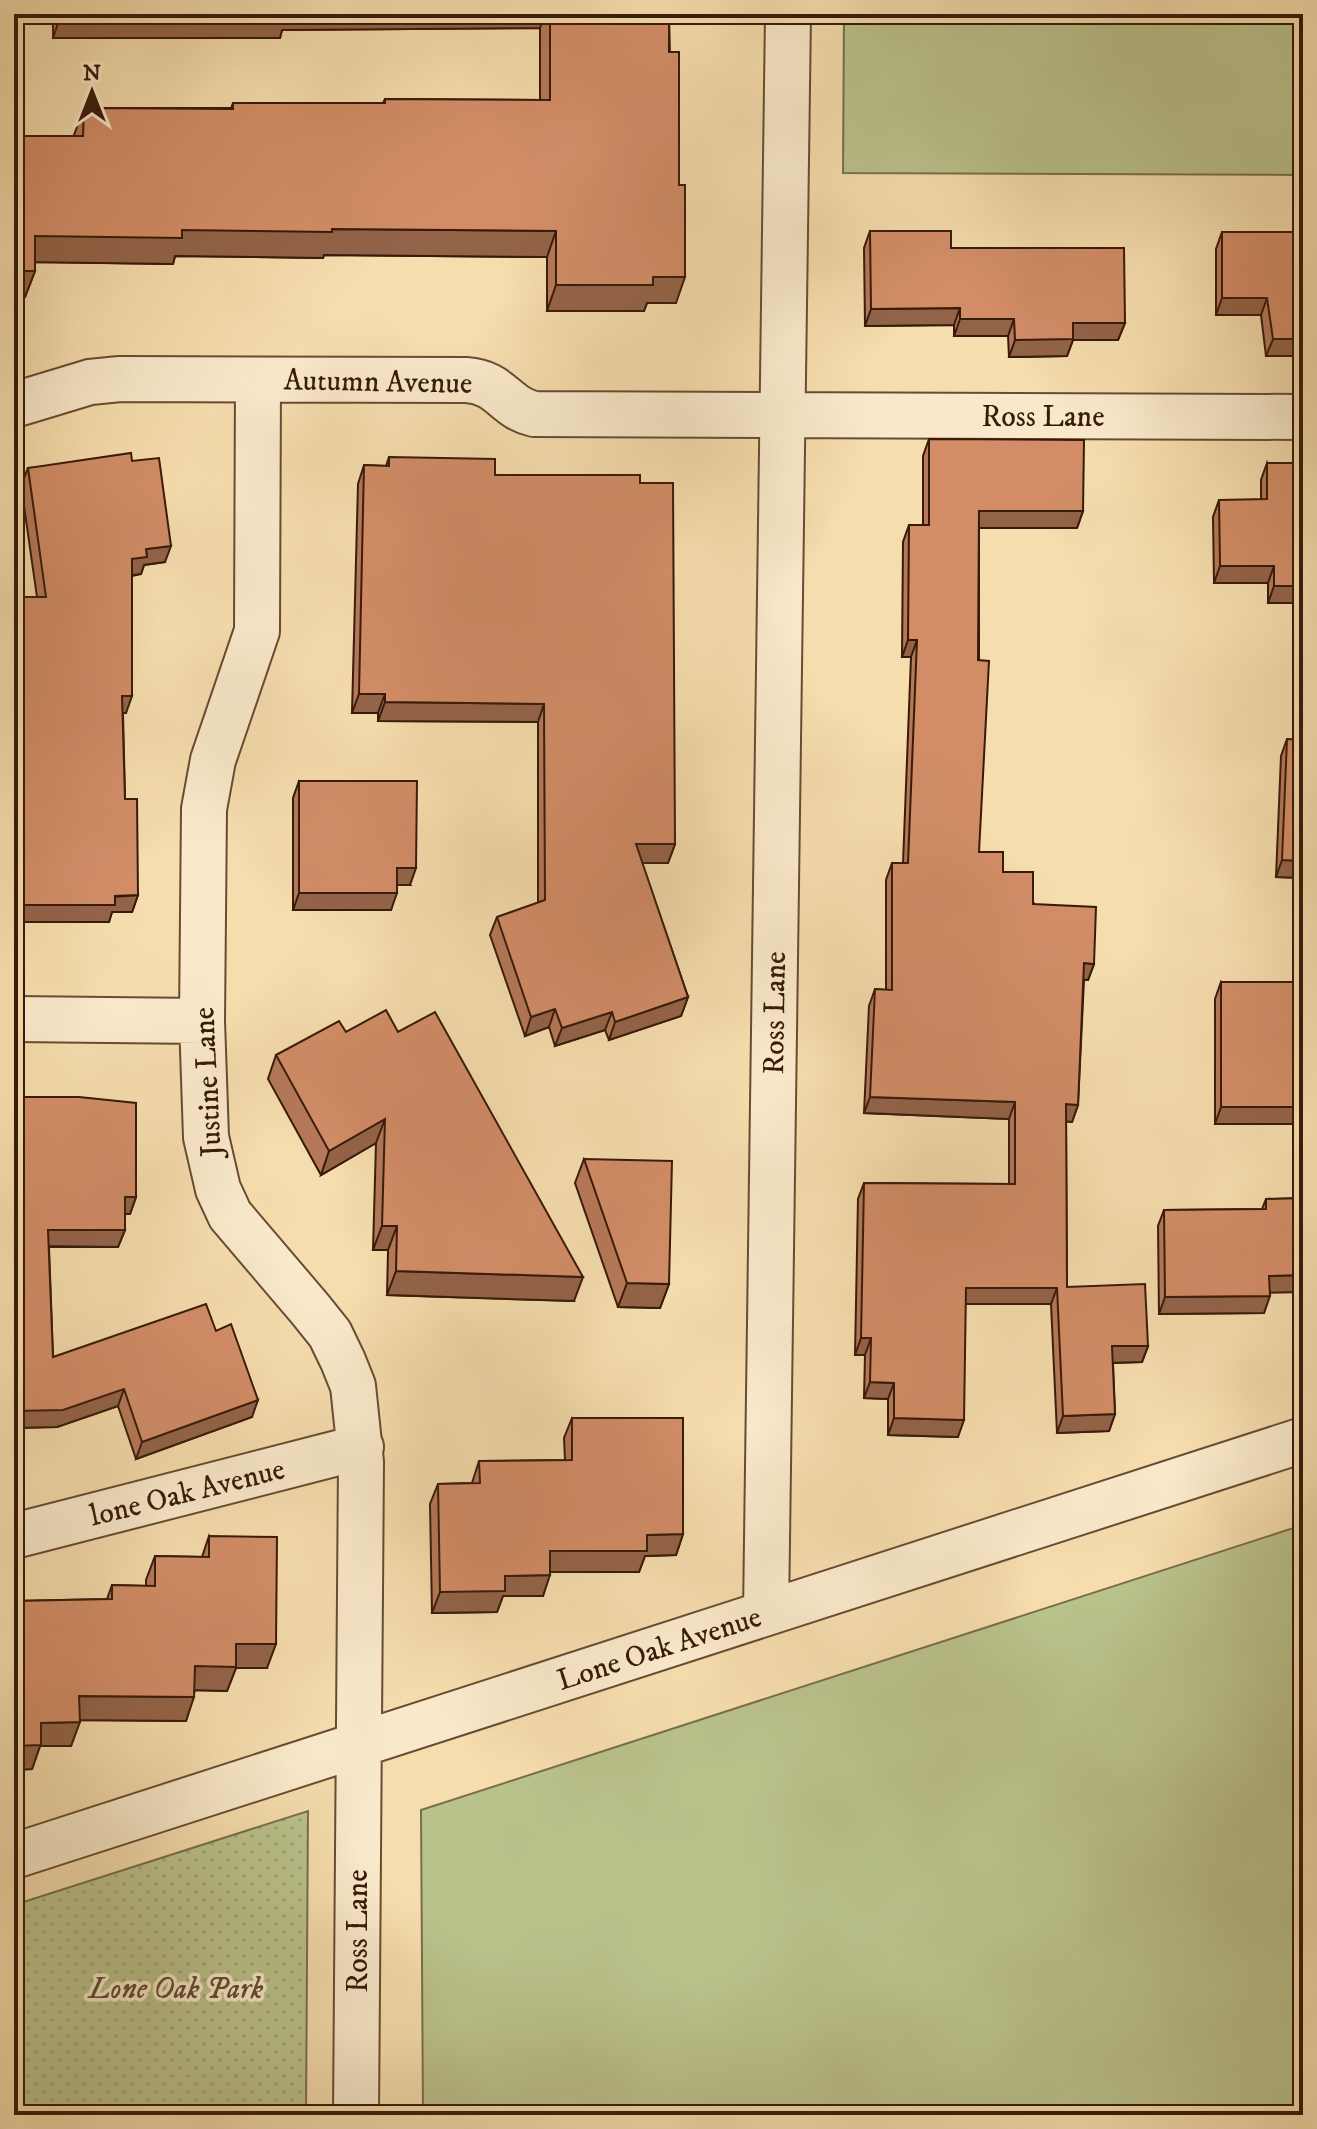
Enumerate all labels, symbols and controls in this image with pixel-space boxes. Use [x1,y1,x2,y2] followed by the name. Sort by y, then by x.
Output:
[52,52,132,132] north arrow
[83,60,101,87] text: N
[283,362,473,403] street label: Autumn Avenue
[981,399,1105,436] street label: Ross Lane
[756,951,795,1075] street label: Ross Lane
[186,1006,231,1161] street label: Justine Lane
[86,1451,289,1536] street label: lone Oak Avenue
[553,1599,766,1700] street label: Lone Oak Avenue
[340,1869,377,1993] street label: Ross Lane
[87,1971,264,2008] park label: Lone Oak Park

